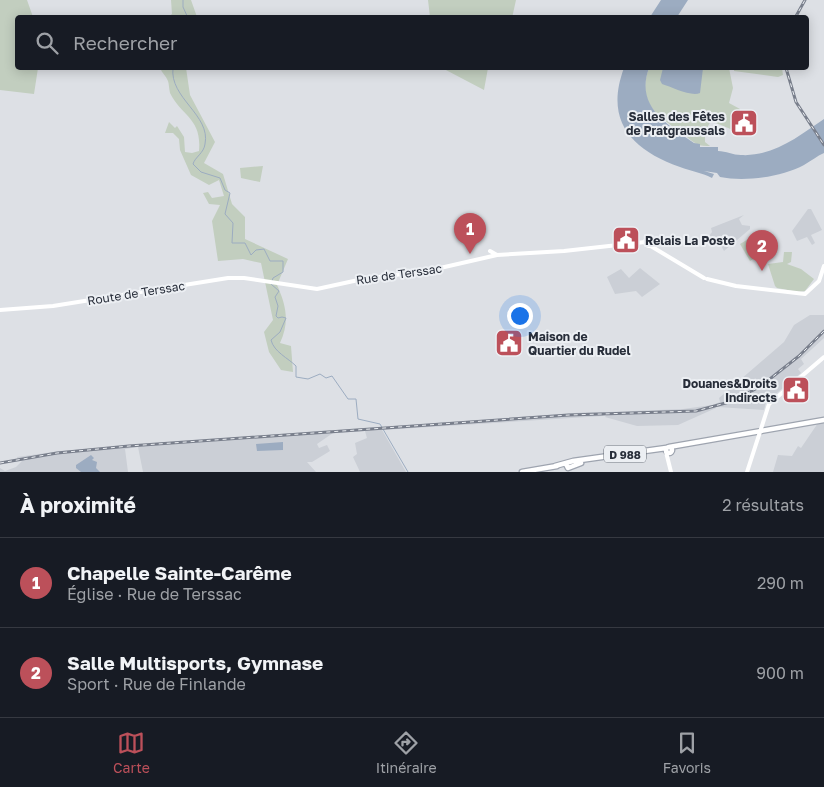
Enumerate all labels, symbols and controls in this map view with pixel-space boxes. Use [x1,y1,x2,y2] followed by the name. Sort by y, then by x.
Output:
[15,15,809,70] search box
[33,29,61,57] icon: search
[73,31,178,54] text: Rechercher
[729,108,759,138] public building icon: Salles des Fêtes de Pratgraussals
[626,109,725,138] place label: Salles des Fêtes de Pratgraussals
[454,213,486,254] pin: 1
[611,225,641,255] public building icon: Relais La Poste
[746,230,778,271] pin: 2
[645,233,735,248] place label: Relais La Poste
[355,260,443,287] street label: Rue de Terssac
[86,278,186,308] street label: Route de Terssac
[507,303,533,329] your location
[494,328,524,358] public building icon: Maison de Quartier du Rudel
[528,329,630,358] place label: Maison de Quartier du Rudel
[781,375,811,405] public building icon: Douanes&Droits Indirects
[682,376,777,405] place label: Douanes&Droits Indirects
[604,446,646,462] road number: D 988
[20,492,136,518] text: À proximité
[722,495,804,515] text: 2 résultats
[67,561,292,584] text: Chapelle Sainte-Carême
[32,573,40,593] text: 1
[757,573,804,593] text: 290 m
[67,584,242,604] text: Église · Rue de Terssac
[67,651,323,674] text: Salle Multisports, Gymnase
[31,663,41,683] text: 2
[756,663,804,683] text: 900 m
[67,674,246,694] text: Sport · Rue de Finlande
[113,729,150,776] tab: Carte
[376,729,437,776] tab: Itinéraire
[663,729,711,776] tab: Favoris

